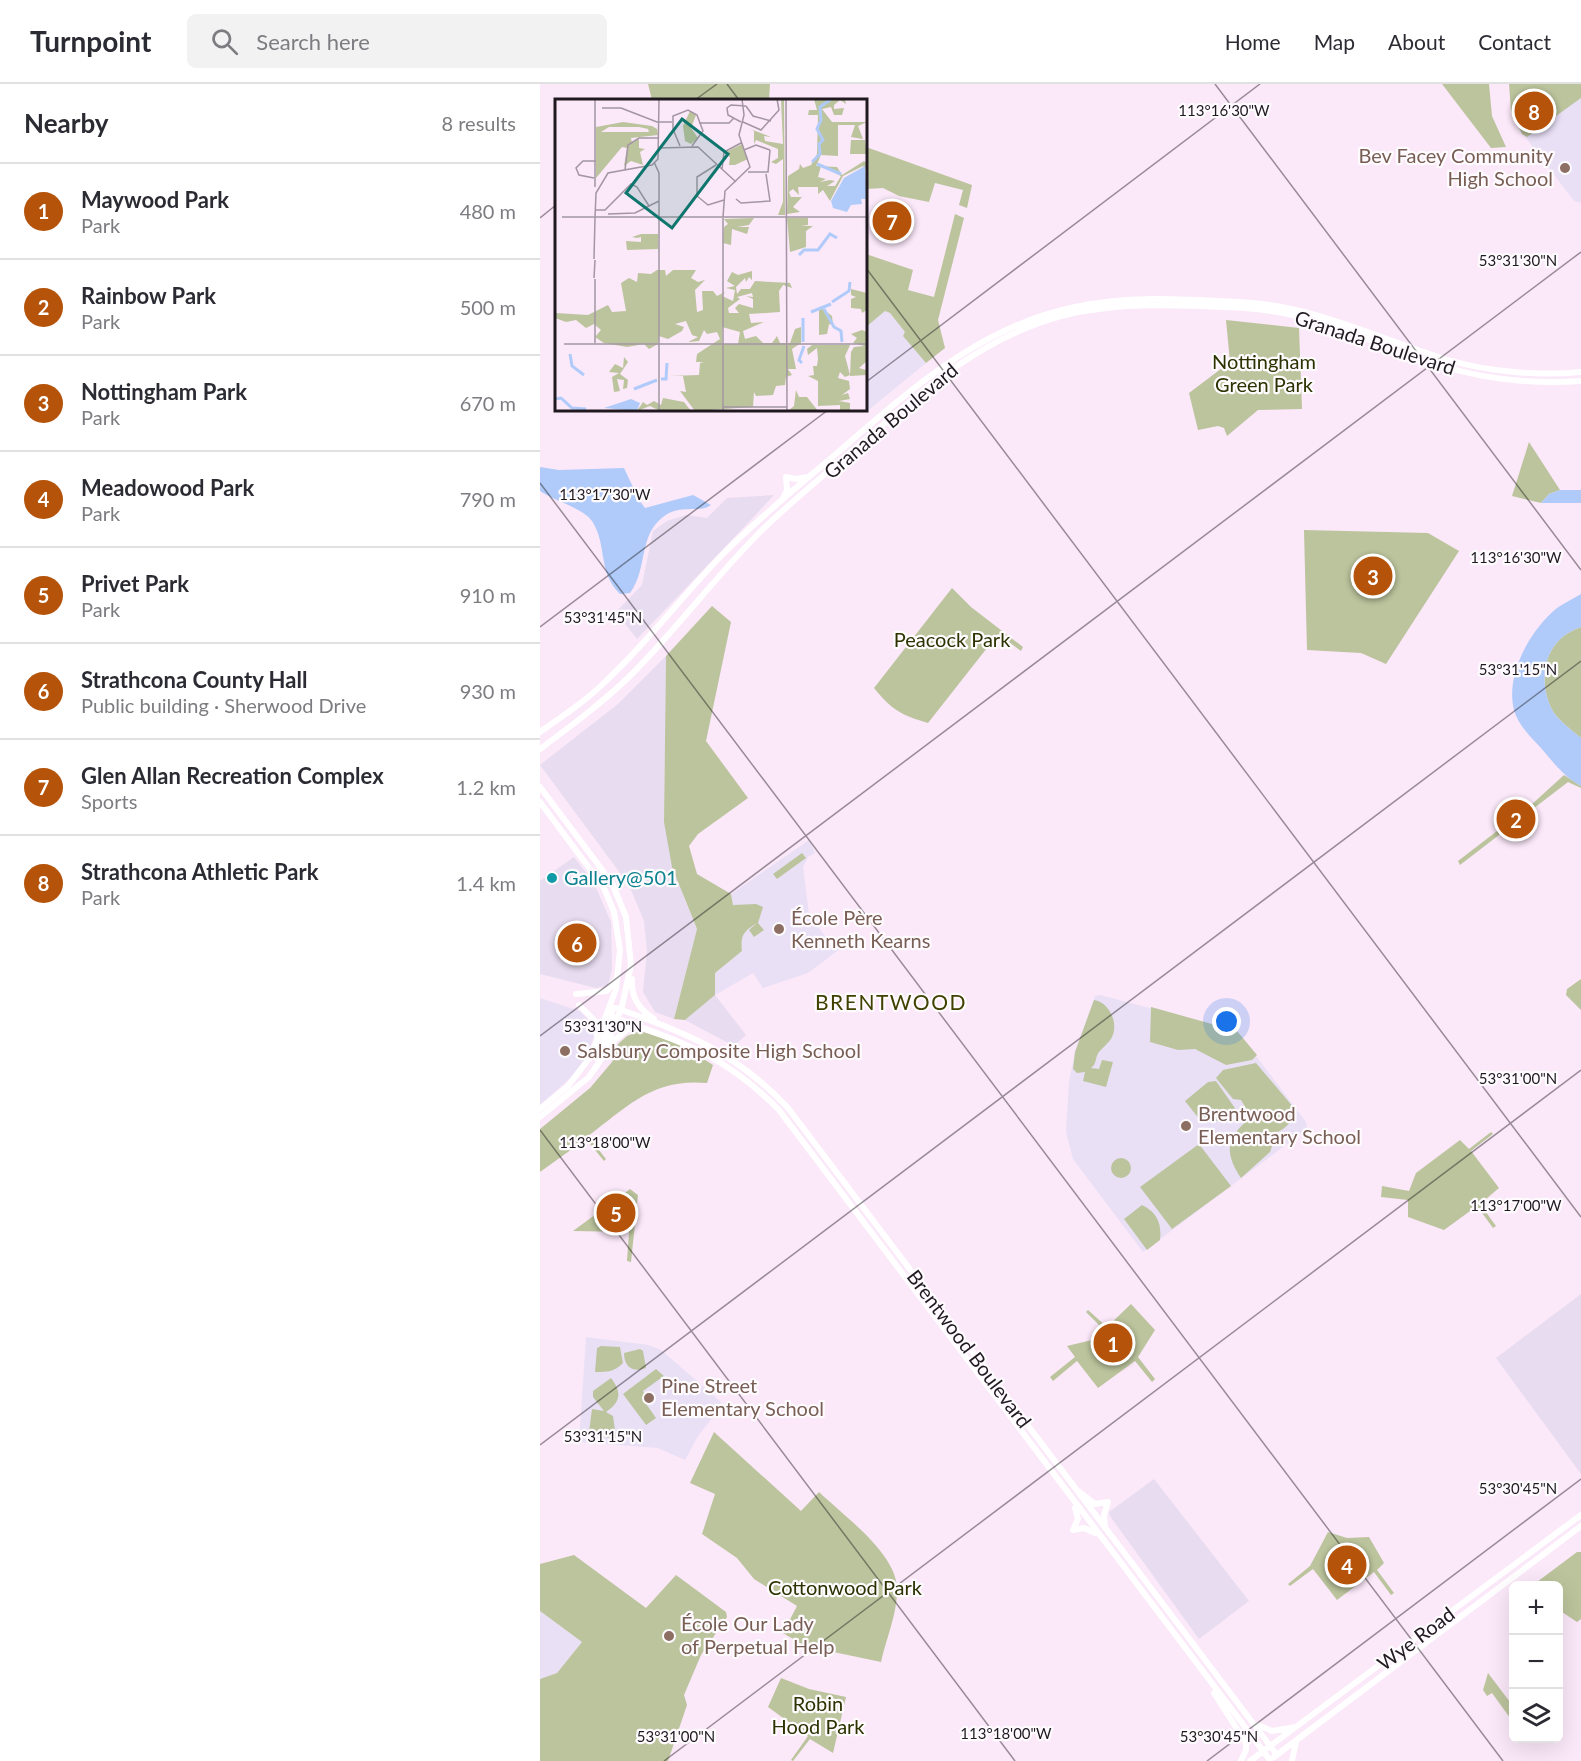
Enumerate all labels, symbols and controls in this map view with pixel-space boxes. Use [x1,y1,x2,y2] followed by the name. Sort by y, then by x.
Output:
[187,14,607,68] search box
[30,24,151,58] text: Turnpoint
[208,25,241,58] icon: search
[256,28,370,55] text: Search here
[1225,29,1281,54] text: Home
[1314,29,1355,54] text: Map
[1388,29,1445,54] text: About
[1478,29,1551,54] text: Contact
[1514,88,1554,134] pin: 8
[555,99,867,411] inset map
[1178,101,1270,119] text: 113°16'30"W
[24,107,109,139] text: Nearby
[441,111,516,135] text: 8 results
[1358,143,1554,190] place label: Bev Facey Community High School
[1558,161,1572,175] marker: Bev Facey Community High School
[81,186,229,213] text: Maywood Park
[872,198,912,244] pin: 7
[38,199,49,223] text: 1
[460,199,516,223] text: 480 m
[81,213,120,237] text: Park
[1479,251,1557,269] text: 53°31'30"N
[81,282,216,309] text: Rainbow Park
[38,295,49,319] text: 2
[460,295,516,319] text: 500 m
[1292,305,1459,379] street label: Granada Boulevard
[81,309,120,333] text: Park
[1212,349,1316,396] park label: Nottingham Green Park
[819,357,962,483] street label: Granada Boulevard
[81,378,247,405] text: Nottingham Park
[38,391,49,415] text: 3
[460,391,516,415] text: 670 m
[81,405,120,429] text: Park
[81,474,254,501] text: Meadowood Park
[559,485,651,503] text: 113°17'30"W
[38,487,49,511] text: 4
[460,487,516,511] text: 790 m
[81,501,120,525] text: Park
[1470,548,1562,566] text: 113°16'30"W
[1354,554,1392,598] pin: 3
[81,570,189,597] text: Privet Park
[38,583,49,607] text: 5
[460,583,516,607] text: 910 m
[81,597,120,621] text: Park
[564,608,642,626] text: 53°31'45"N
[894,627,1011,651] park label: Peacock Park
[1479,660,1557,678] text: 53°31'15"N
[81,666,307,693] text: Strathcona County Hall
[38,679,49,703] text: 6
[460,679,516,703] text: 930 m
[81,693,366,717] text: Public building · Sherwood Drive
[81,762,384,789] text: Glen Allan Recreation Complex
[38,775,49,799] text: 7
[456,775,516,799] text: 1.2 km
[81,789,137,813] text: Sports
[1496,796,1536,842] pin: 2
[81,858,318,885] text: Strathcona Athletic Park
[564,865,678,889] place label: Gallery@501
[38,871,49,895] text: 8
[456,871,516,895] text: 1.4 km
[545,871,559,885] marker: Gallery@501
[81,885,120,909] text: Park
[791,905,930,952] place label: École Père Kenneth Kearns
[558,920,597,966] pin: 6
[772,922,786,936] marker: École Père Kenneth Kearns
[815,989,967,1014] district label: BRENTWOOD
[1212,1007,1241,1036] your location
[564,1017,642,1035] text: 53°31'30"N
[577,1038,861,1062] place label: Salsbury Composite High School
[558,1044,572,1058] marker: Salsbury Composite High School
[1479,1069,1557,1087] text: 53°31'00"N
[1198,1101,1361,1148] place label: Brentwood Elementary School
[1179,1119,1193,1133] marker: Brentwood Elementary School
[559,1133,651,1151] text: 113°18'00"W
[596,1190,636,1236] pin: 5
[1470,1196,1562,1214] text: 113°17'00"W
[903,1265,1037,1432] street label: Brentwood Boulevard
[1094,1320,1132,1366] pin: 1
[661,1373,824,1420] place label: Pine Street Elementary School
[642,1391,656,1405] marker: Pine Street Elementary School
[564,1427,642,1445] text: 53°31'15"N
[1479,1479,1557,1497] text: 53°30'45"N
[1328,1542,1366,1588] pin: 4
[768,1575,923,1599] park label: Cottonwood Park
[1509,1581,1563,1743] map controls
[1509,1581,1563,1635] button: +
[1372,1601,1459,1675] street label: Wye Road
[681,1611,834,1658] place label: École Our Lady of Perpetual Help
[662,1629,676,1643] marker: École Our Lady of Perpetual Help
[1509,1635,1563,1689] button: −
[1509,1689,1563,1743] button: layers
[771,1691,865,1738] park label: Robin Hood Park
[960,1724,1052,1742] text: 113°18'00"W
[637,1727,715,1745] text: 53°31'00"N
[1180,1727,1258,1745] text: 53°30'45"N

